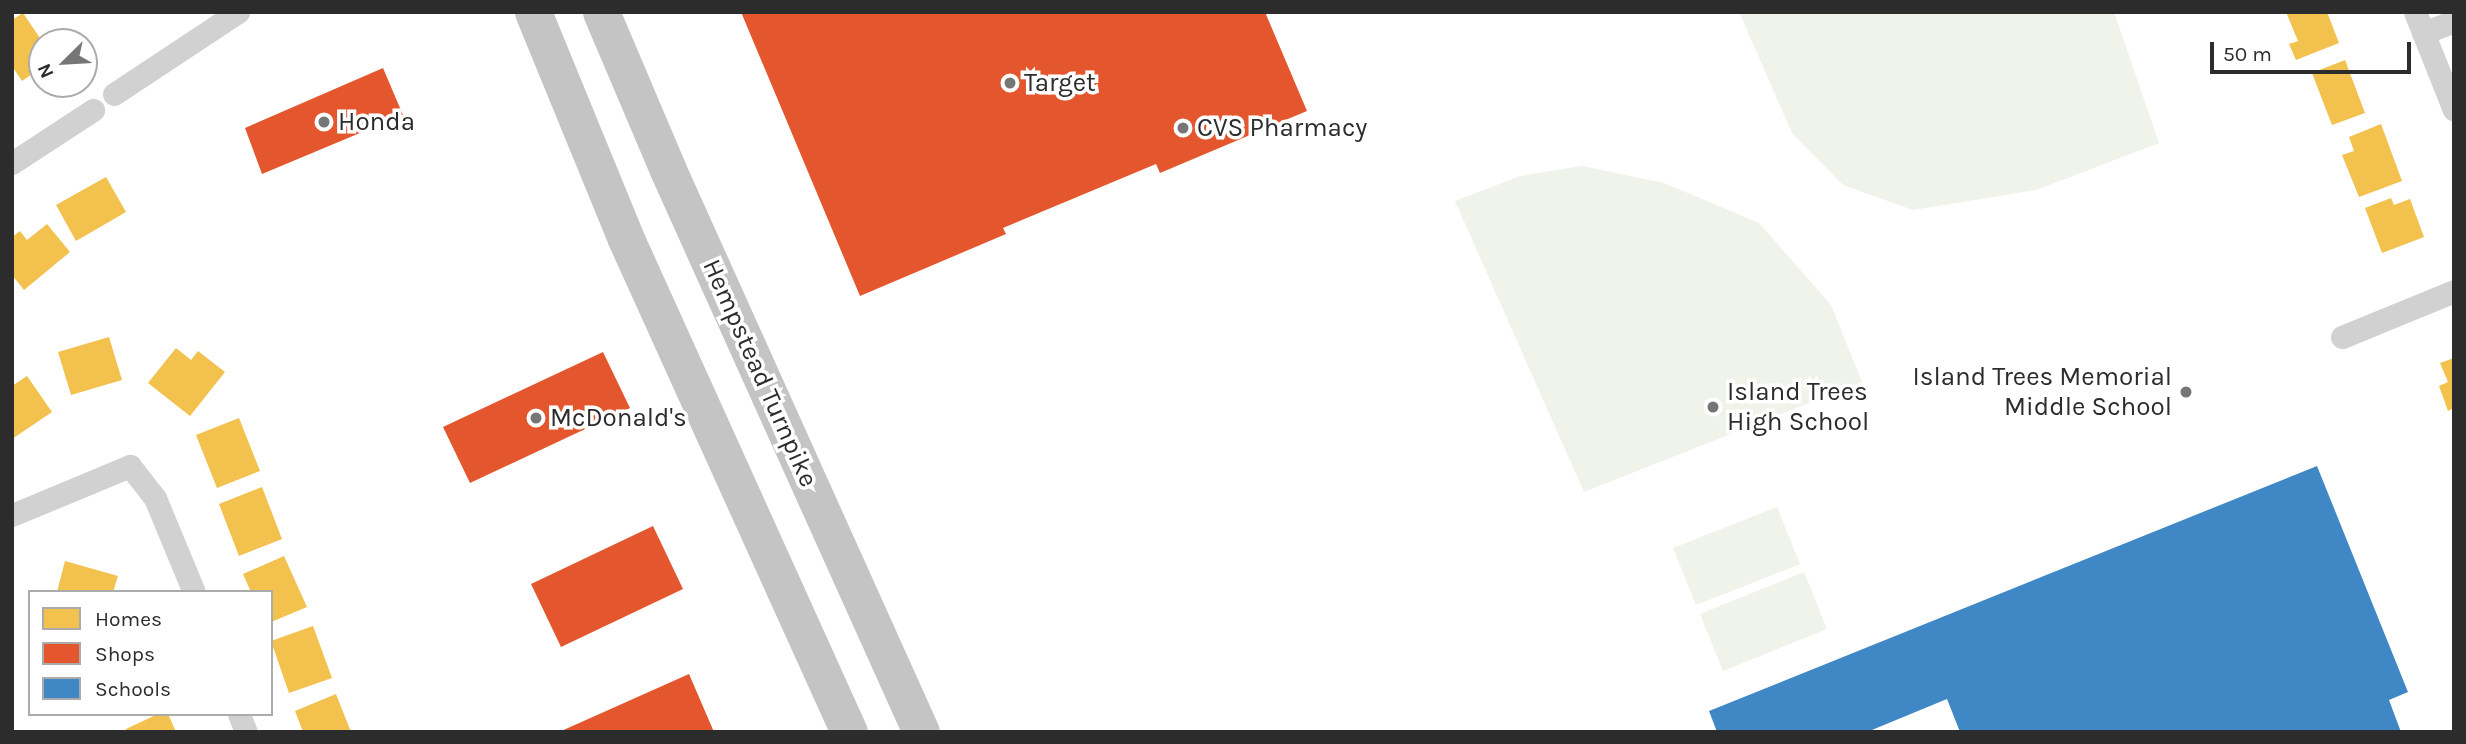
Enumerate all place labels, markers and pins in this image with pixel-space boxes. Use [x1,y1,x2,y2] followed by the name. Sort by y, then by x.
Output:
[1024,67,1096,99] place label: Target
[1002,75,1018,91] marker: Target
[338,106,415,138] place label: Honda
[1197,112,1367,144] place label: CVS Pharmacy
[316,114,332,130] marker: Honda
[1175,120,1191,136] marker: CVS Pharmacy
[1912,361,2172,422] place label: Island Trees Memorial Middle School
[1727,376,1869,438] place label: Island Trees High School
[2178,384,2194,400] marker: Island Trees Memorial Middle School
[1705,399,1721,415] marker: Island Trees High School
[550,402,687,434] place label: McDonald's
[528,410,544,426] marker: McDonald's

